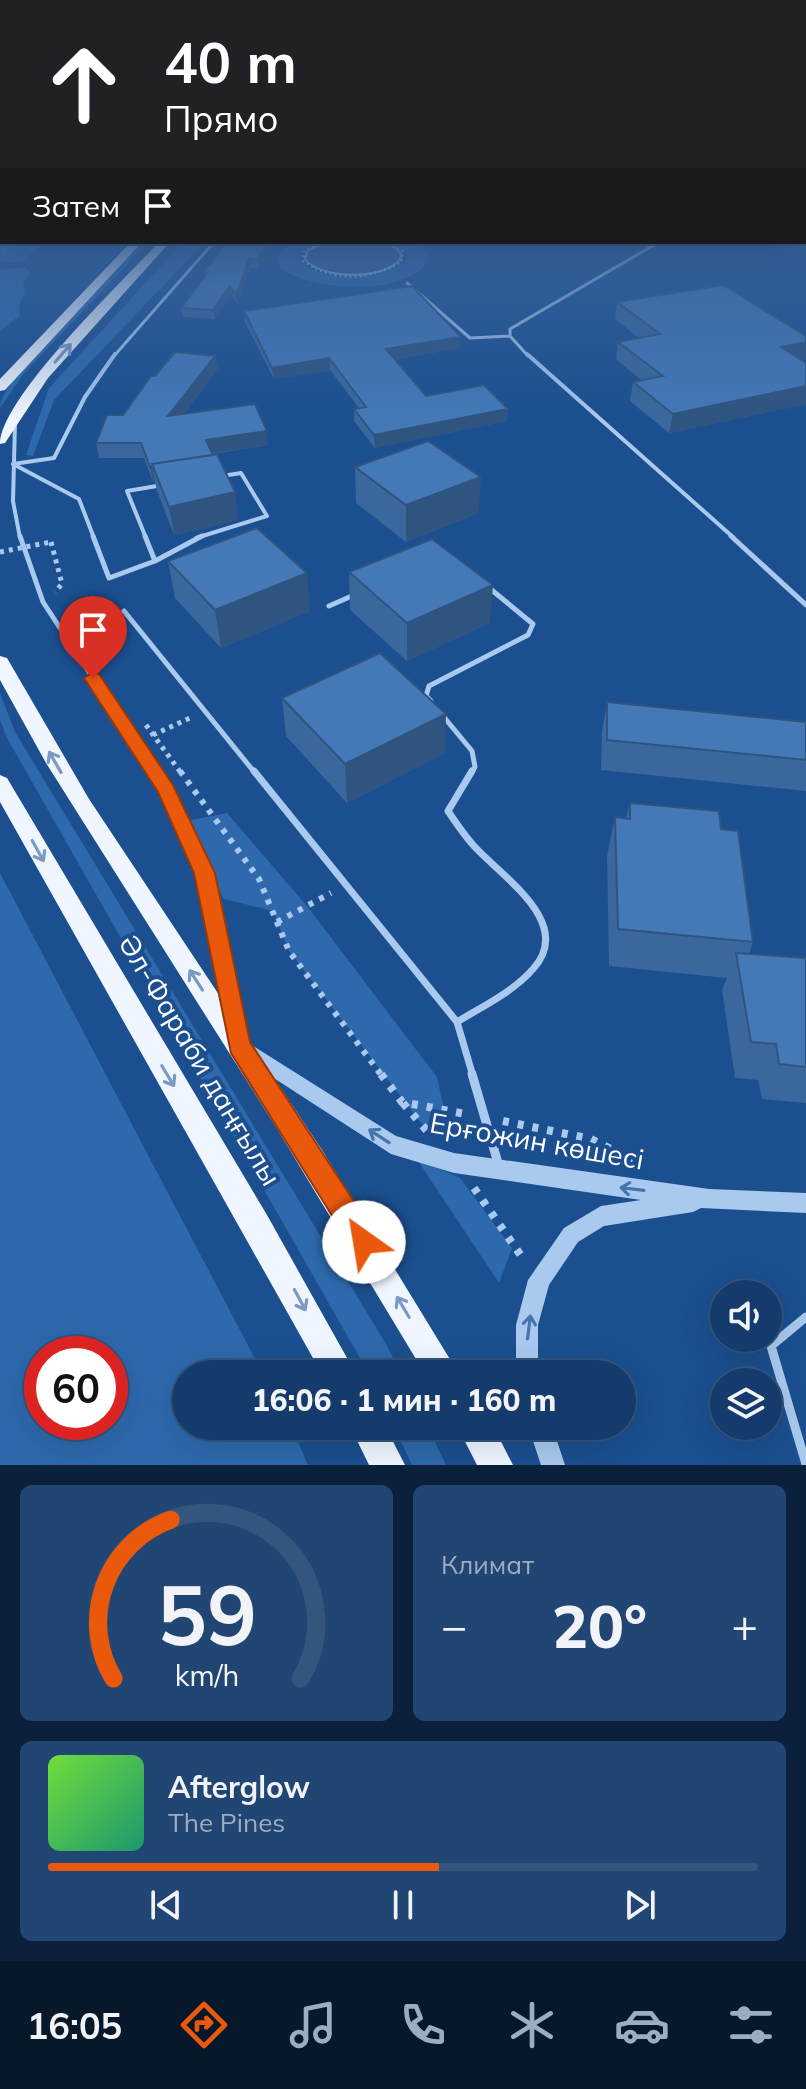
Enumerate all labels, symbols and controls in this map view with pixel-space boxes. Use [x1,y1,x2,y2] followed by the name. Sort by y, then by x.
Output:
[164,27,297,97] text: 40 m
[32,32,136,136] icon: ahead
[164,96,278,141] text: Прямо
[136,184,180,228] icon: arrive
[32,187,120,225] text: Затем
[54,344,72,364] one-way arrow
[59,596,127,678] pin
[71,608,115,652] icon: arrive
[47,751,63,774] one-way arrow
[30,839,46,862] one-way arrow
[112,928,289,1192] street label: Әл-Фараби даңғылы
[188,970,204,992] one-way arrow
[160,1064,176,1087] one-way arrow
[427,1104,647,1177] street label: Ерғожин көшесі
[368,1128,391,1144] one-way arrow
[620,1181,645,1196] one-way arrow
[322,1200,406,1284] position arrow
[710,1280,782,1440] map controls
[710,1280,782,1352] button: sound
[292,1288,308,1312] one-way arrow
[395,1296,411,1319] one-way arrow
[522,1314,537,1340] one-way arrow
[24,1336,128,1440] speed limit sign: 60
[710,1368,782,1440] button: layers
[252,1381,556,1419] text: 16:06 · 1 мин · 160 m
[441,1548,534,1581] text: Климат
[157,1561,256,1666] text: 59
[552,1588,647,1663] text: 20°
[441,1598,467,1653] text: −
[732,1598,758,1653] text: +
[174,1657,239,1693] text: km/h
[168,1768,310,1806] text: Afterglow
[168,1806,285,1839] text: The Pines
[144,1883,188,1927] icon: previous
[381,1883,425,1927] icon: pause
[618,1883,662,1927] icon: next
[176,1997,232,2053] icon: directions
[285,1997,341,2053] icon: music
[395,1997,451,2053] icon: phone
[504,1997,560,2053] icon: climate
[614,1997,670,2053] icon: car
[723,1997,779,2053] icon: filters
[27,2003,122,2048] text: 16:05

